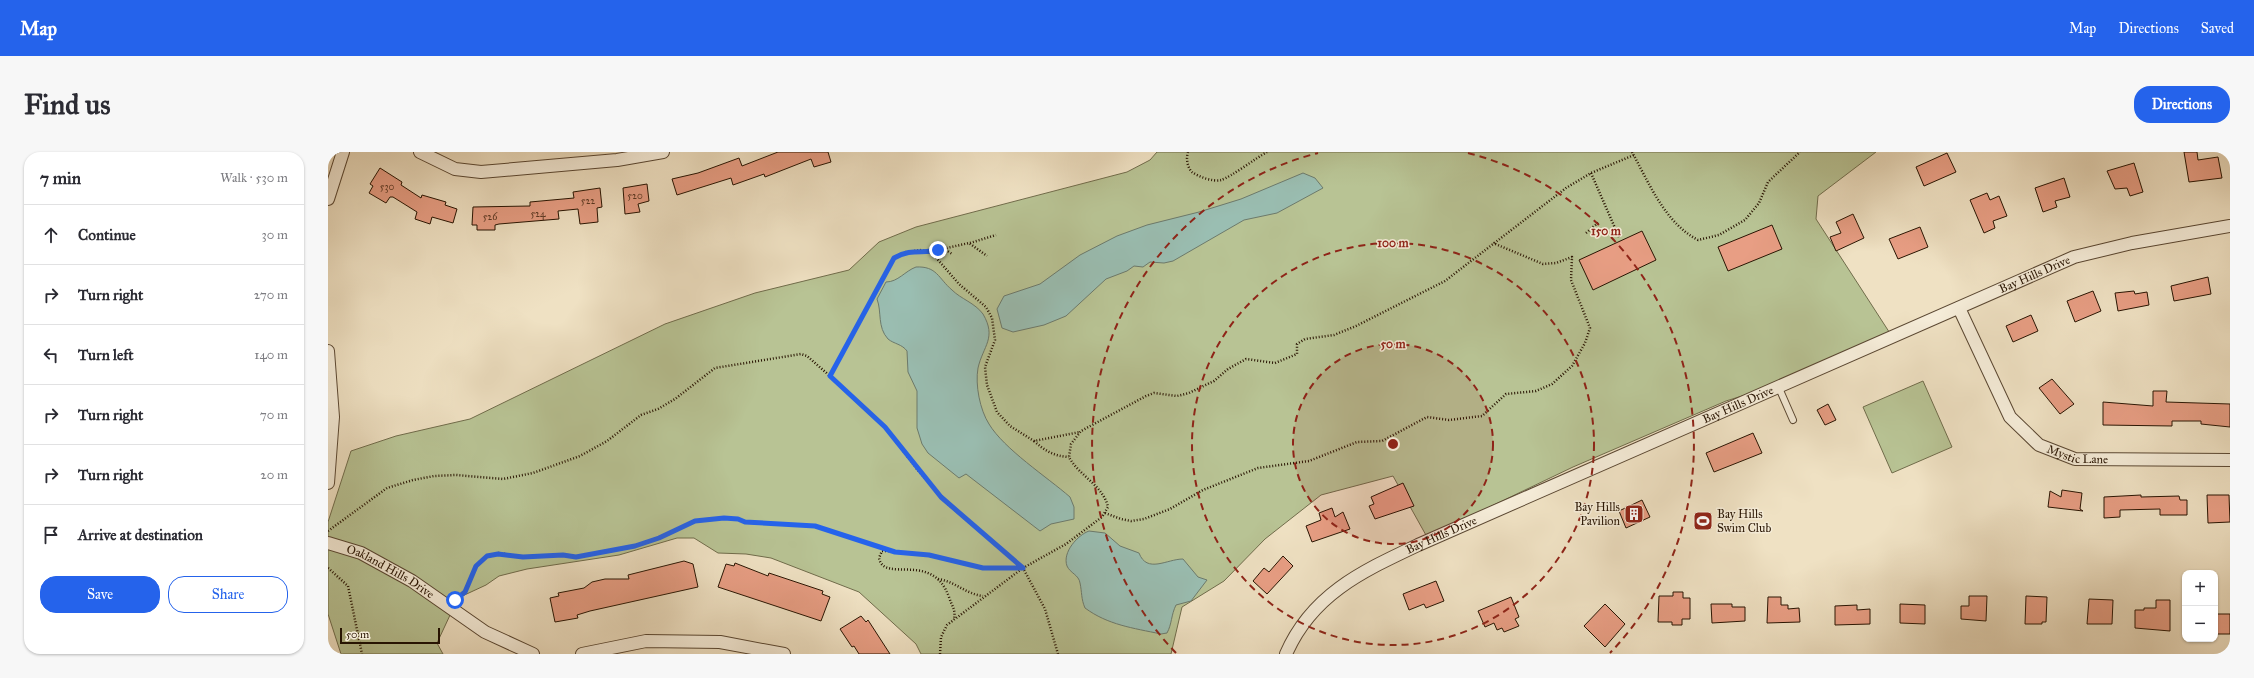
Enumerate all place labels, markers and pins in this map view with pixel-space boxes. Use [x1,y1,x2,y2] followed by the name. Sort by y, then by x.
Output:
[1386,437,1400,451] centre of rings
[1574,500,1621,528] place label: Bay Hills Pavilion
[1623,503,1645,525] building icon: Bay Hills Pavilion
[1717,507,1771,535] place label: Bay Hills Swim Club
[1692,510,1714,532] sports icon: Bay Hills Swim Club

